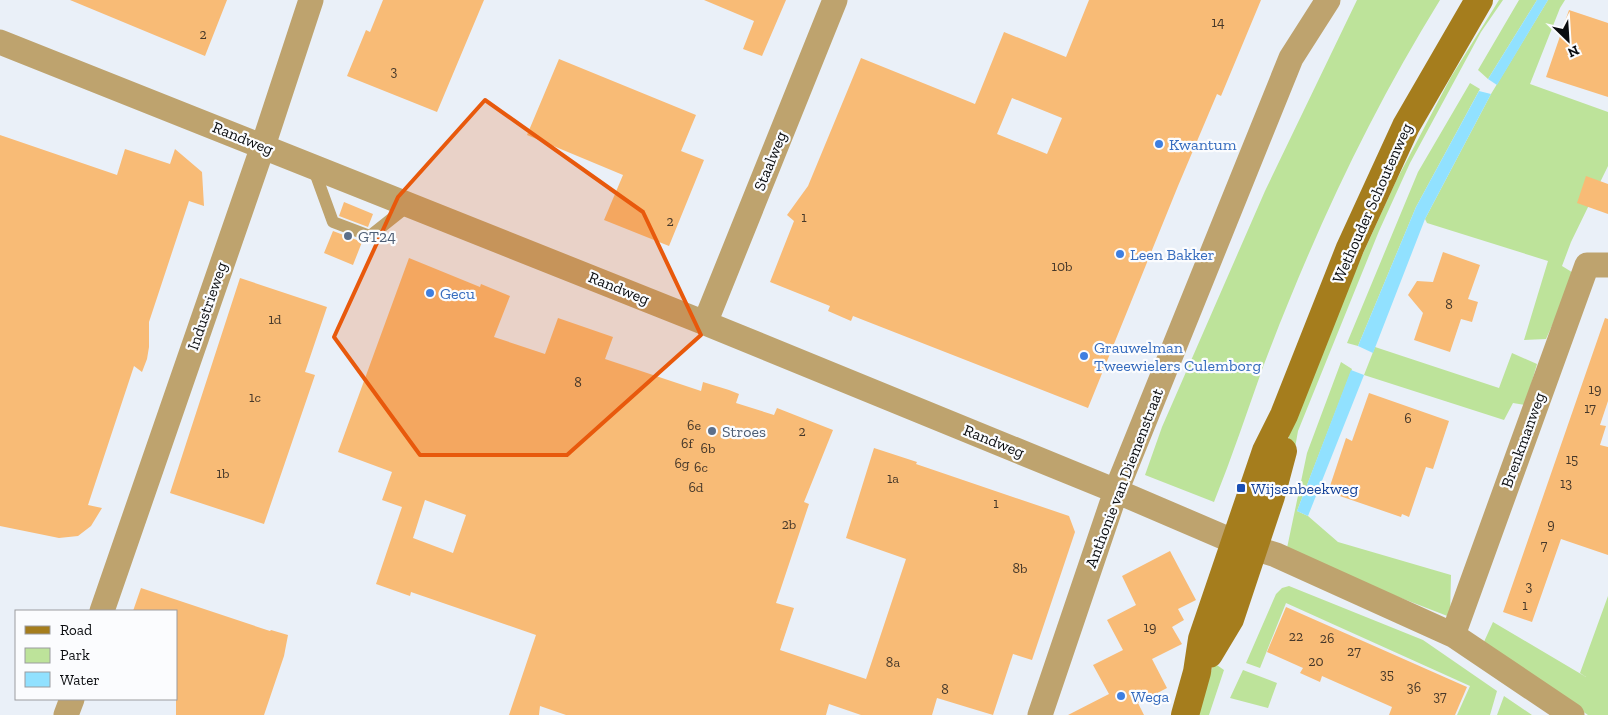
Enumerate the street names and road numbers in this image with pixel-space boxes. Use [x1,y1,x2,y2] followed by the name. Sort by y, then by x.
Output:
[210,117,276,159] street label: Randweg
[1328,120,1416,286] street label: Wethouder Schoutenweg
[750,128,791,193] street label: Staalweg
[183,259,231,353] street label: Industrieweg
[586,267,652,309] street label: Randweg
[1081,386,1167,570] street label: Anthonie van Diemenstraat
[1497,389,1549,490] street label: Brenkmanweg
[961,420,1027,462] street label: Randweg

